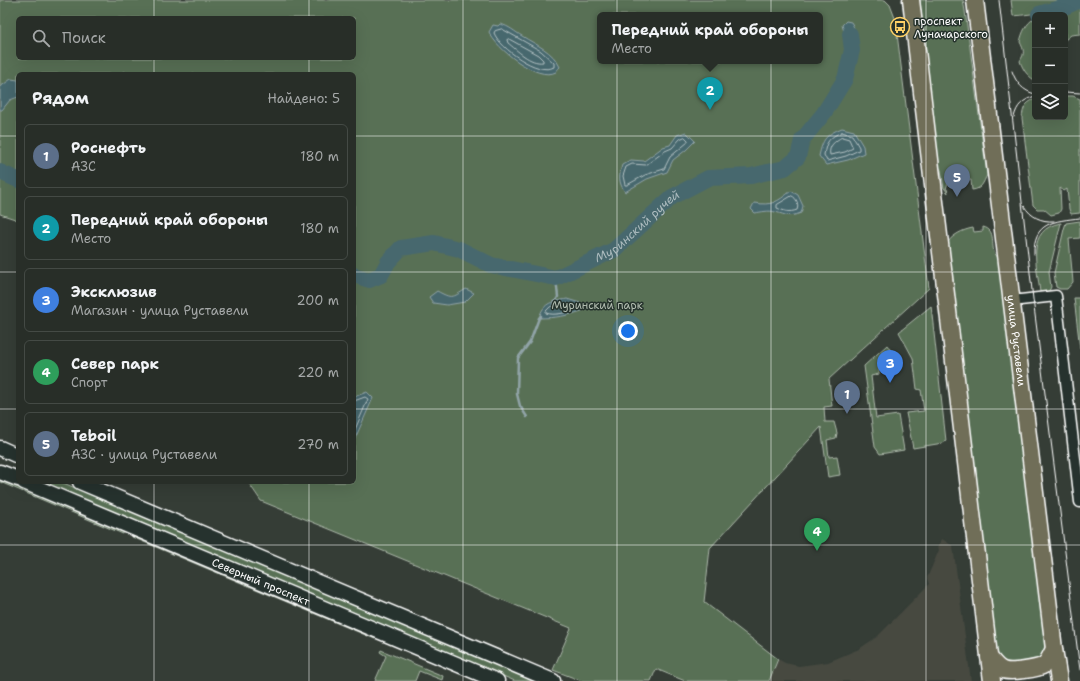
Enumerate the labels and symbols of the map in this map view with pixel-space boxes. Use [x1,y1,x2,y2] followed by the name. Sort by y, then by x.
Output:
[914,14,988,42] place label: проспект Луначарского
[889,16,911,38] bus stop icon: проспект Луначарского
[697,77,723,110] pin: 2
[944,164,970,197] pin: 5
[592,186,682,266] water label: Муринский ручей
[1003,294,1029,387] street label: улица Руставели
[552,298,643,313] park label: Муринский парк
[618,321,638,341] your location
[877,350,903,383] pin: 3
[834,381,860,414] pin: 1
[804,518,830,551] pin: 4
[209,555,312,610] street label: Северный проспект

